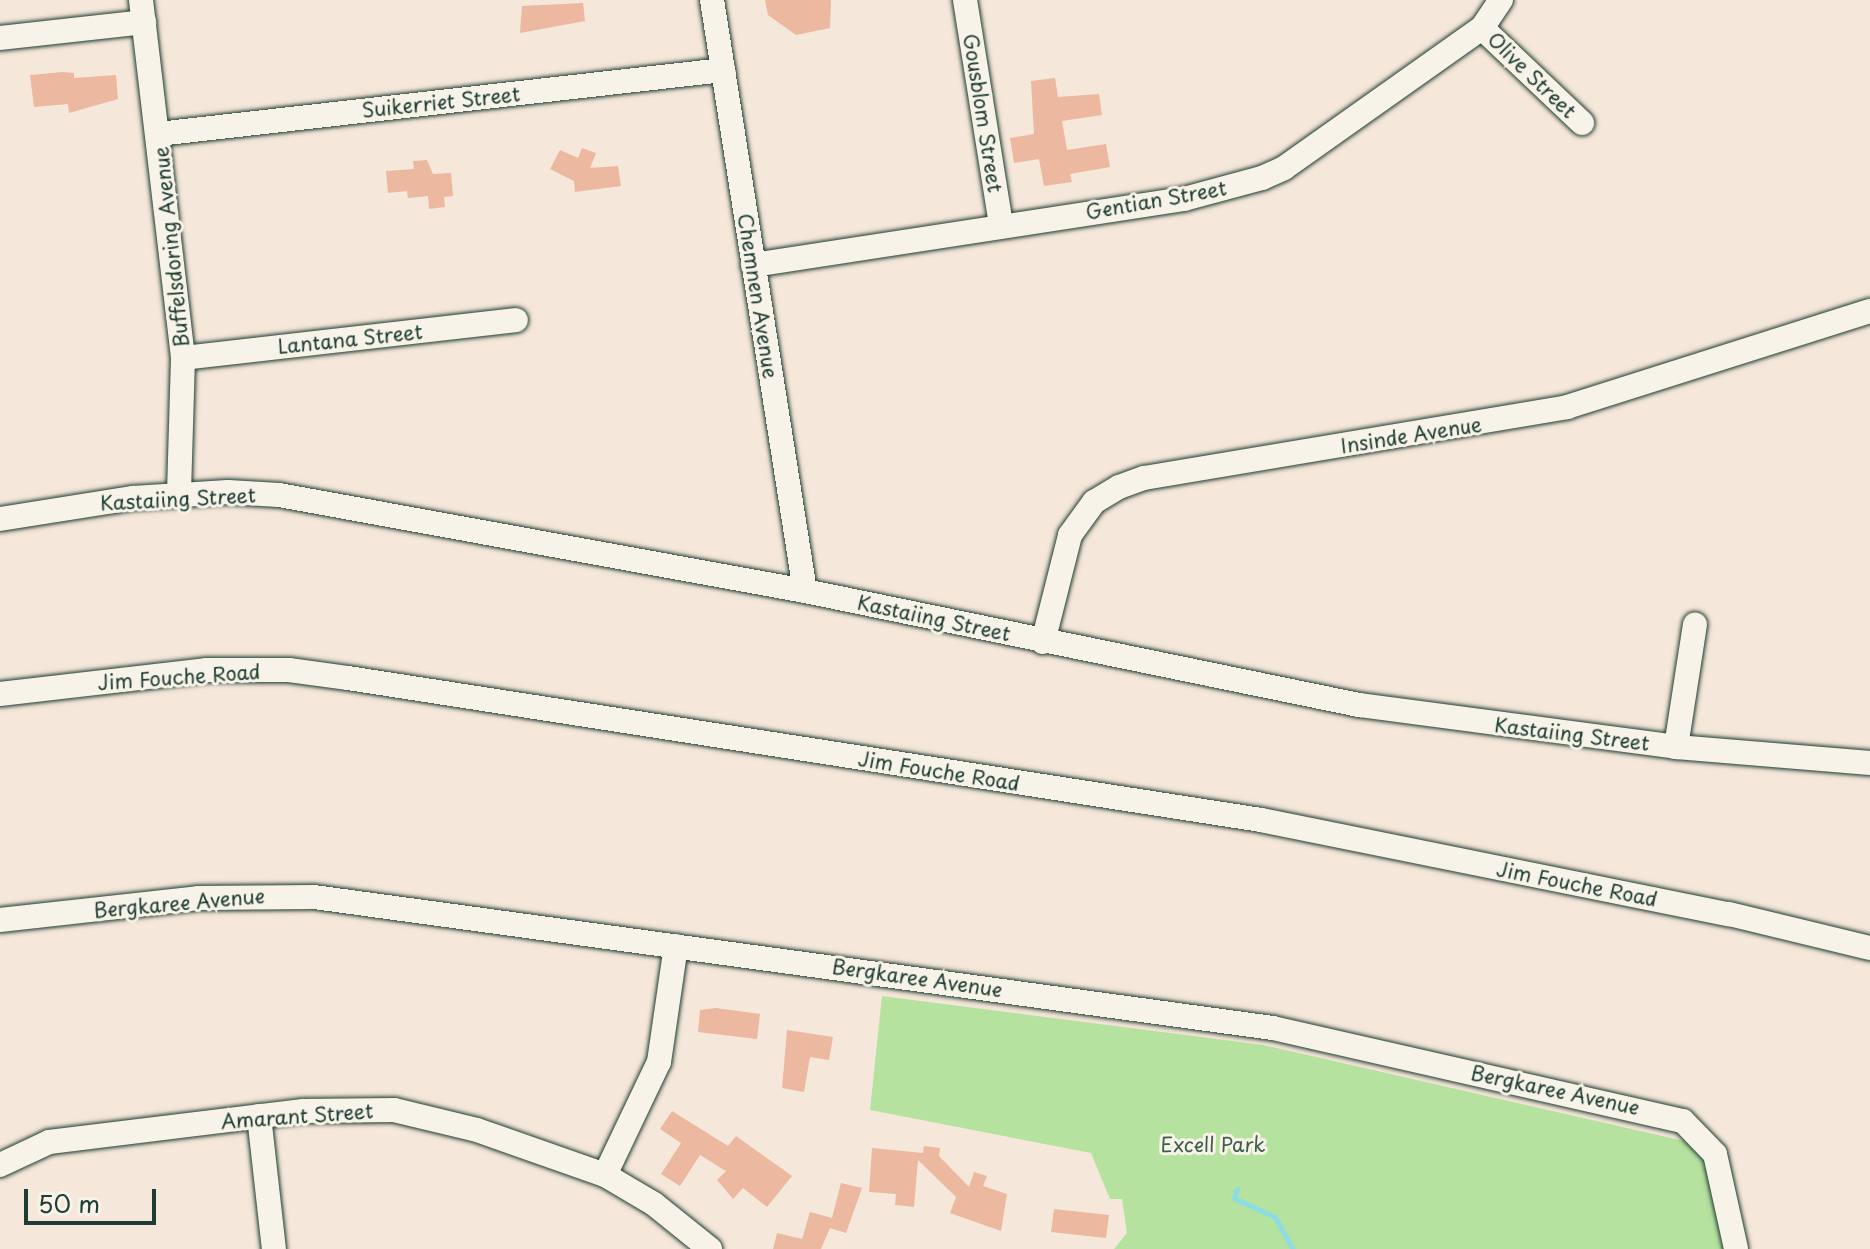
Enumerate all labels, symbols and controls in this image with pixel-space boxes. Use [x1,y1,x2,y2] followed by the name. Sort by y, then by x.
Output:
[1483,27,1581,123] street label: Olive Street
[959,32,1007,194] street label: Gousblom Street
[360,82,522,122] street label: Suikerriet Street
[149,146,193,348] street label: Buffelsdoring Avenue
[1084,176,1228,224] street label: Gentian Street
[733,212,783,380] street label: Chemnen Avenue
[276,319,424,359] street label: Lantana Street
[1339,412,1483,458] street label: Insinde Avenue
[100,483,256,515] street label: Kastaiing Street
[855,590,1013,646] street label: Kastaiing Street
[97,659,261,695] street label: Jim Fouche Road
[1493,713,1651,755] street label: Kastaiing Street
[857,746,1021,796] street label: Jim Fouche Road
[1495,857,1659,911] street label: Jim Fouche Road
[92,883,266,923] street label: Bergkaree Avenue
[829,954,1005,1002] street label: Bergkaree Avenue
[1468,1060,1642,1120] street label: Bergkaree Avenue
[220,1099,374,1133] street label: Amarant Street
[1160,1132,1266,1156] park label: Excell Park
[28,1173,160,1223] scale bar
[38,1185,100,1221] text: 50 m

